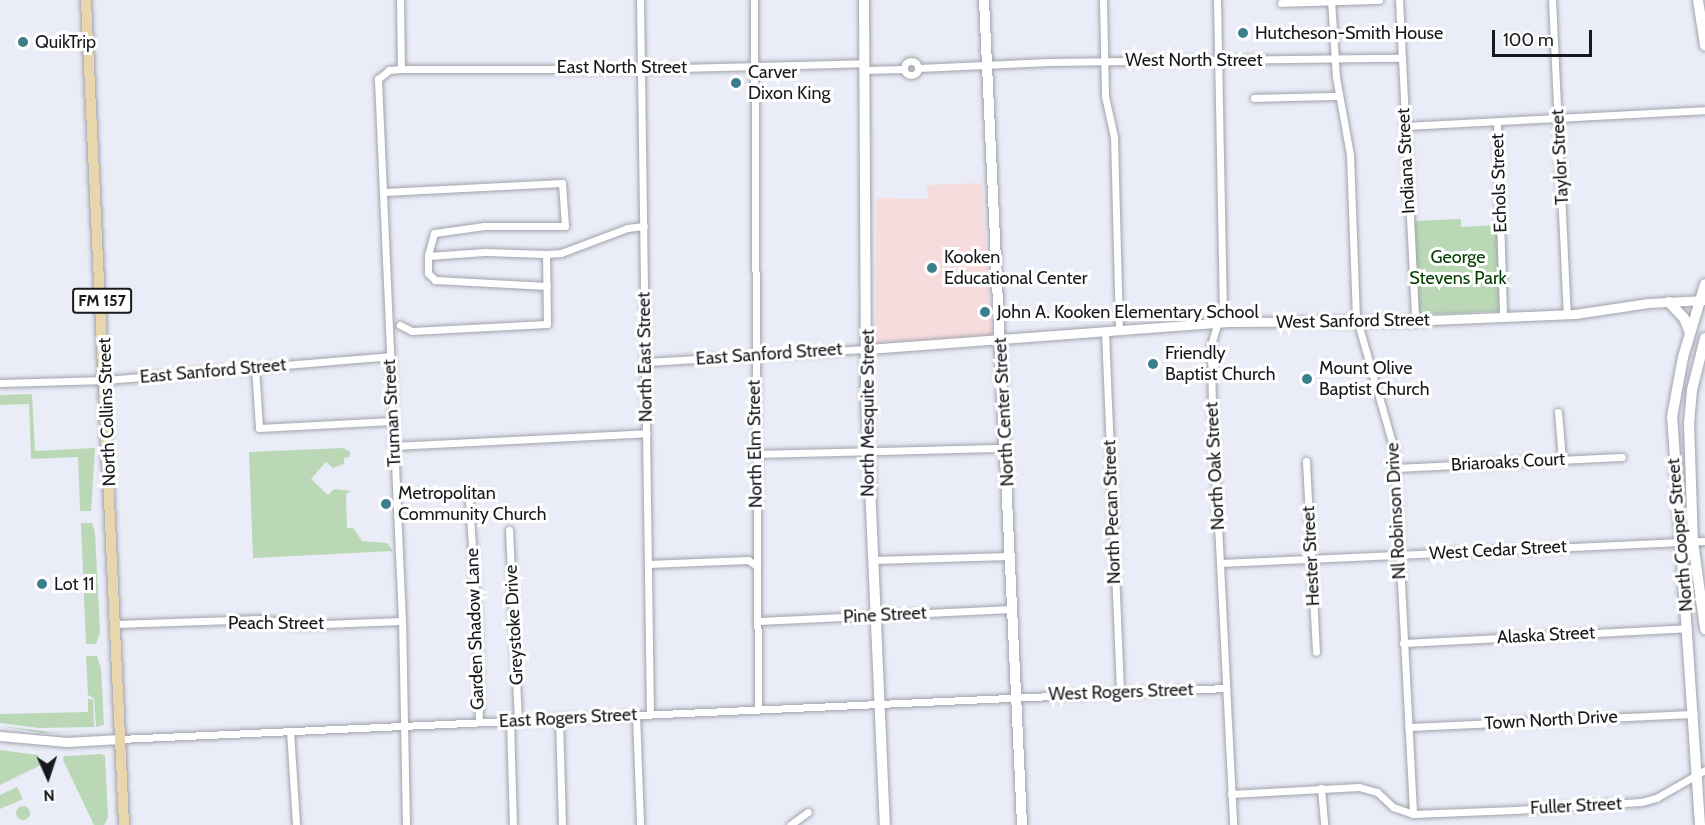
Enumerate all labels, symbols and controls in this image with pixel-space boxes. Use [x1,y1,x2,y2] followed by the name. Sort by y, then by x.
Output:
[1495,18,1596,56] scale bar
[1255,22,1443,44] place label: Hutcheson-Smith House
[1236,26,1250,40] marker: Hutcheson-Smith House
[1503,29,1554,51] text: 100 m
[35,31,96,53] place label: QuikTrip
[16,35,30,49] marker: QuikTrip
[1125,49,1263,71] street label: West North Street
[557,56,687,78] street label: East North Street
[748,62,830,104] place label: Carver Dixon King
[729,76,743,90] marker: Carver Dixon King
[1392,108,1420,214] street label: Indiana Street
[1547,109,1573,205] street label: Taylor Street
[1486,133,1512,233] street label: Echols Street
[944,247,1087,290] place label: Kooken Educational Center
[1409,247,1507,290] park label: George Stevens Park
[925,261,939,275] marker: Kooken Educational Center
[72,288,132,314] road number: FM 157
[633,292,657,422] street label: North East Street
[997,301,1259,323] place label: John A. Kooken Elementary School
[978,305,992,319] marker: John A. Kooken Elementary School
[1276,309,1430,333] street label: West Sanford Street
[857,329,879,497] street label: North Mesquite Street
[94,337,120,487] street label: North Collins Street
[989,337,1019,487] street label: North Center Street
[695,338,843,370] street label: East Sanford Street
[1165,343,1275,386] place label: Friendly Baptist Church
[139,354,287,388] street label: East Sanford Street
[1146,357,1160,371] marker: Friendly Baptist Church
[1319,358,1429,400] place label: Mount Olive Baptist Church
[378,359,406,467] street label: Truman Street
[1300,372,1314,386] marker: Mount Olive Baptist Church
[743,380,767,508] street label: North Elm Street
[1201,401,1229,531] street label: North Oak Street
[1099,439,1125,585] street label: North Pecan Street
[1382,442,1410,580] street label: Nl Robinson Drive
[1450,448,1566,476] street label: Briaroaks Court
[1663,457,1697,613] street label: North Cooper Street
[398,483,546,526] place label: Metropolitan Community Church
[379,497,393,511] marker: Metropolitan Community Church
[1298,505,1324,607] street label: Hester Street
[1429,536,1567,564] street label: West Cedar Street
[461,548,489,710] street label: Garden Shadow Lane
[500,564,528,686] street label: Greystoke Drive
[54,573,94,595] place label: Lot 11
[35,577,49,591] marker: Lot 11
[843,602,927,628] street label: Pine Street
[228,612,324,634] street label: Peach Street
[1496,622,1596,648] street label: Alaska Street
[1048,679,1194,705] street label: West Rogers Street
[498,704,638,732] street label: East Rogers Street
[1484,706,1618,734] street label: Town North Drive
[18,747,78,807] north arrow
[43,786,55,805] text: N
[1530,793,1622,819] street label: Fuller Street

